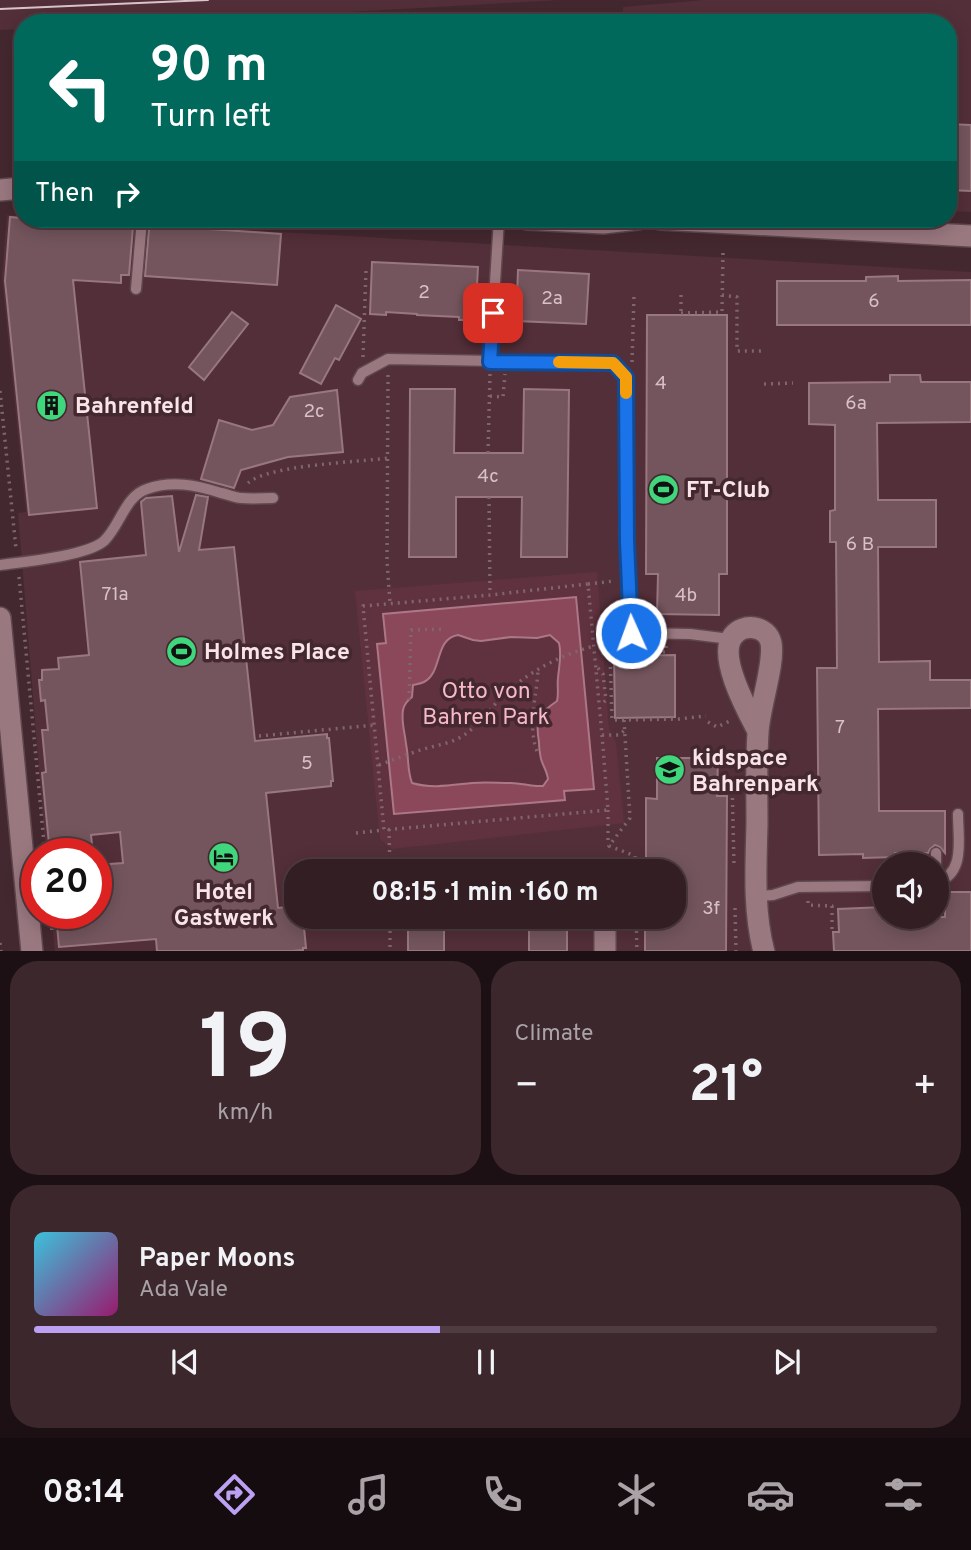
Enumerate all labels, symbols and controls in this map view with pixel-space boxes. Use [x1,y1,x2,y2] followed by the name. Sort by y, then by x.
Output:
[150,37,268,99] text: 90 m
[35,42,126,133] icon: left
[150,98,271,138] text: Turn left
[108,175,146,213] icon: right
[35,178,94,211] text: Then
[418,281,430,305] house number: 2
[463,283,523,343] pin
[541,287,563,311] house number: 2a
[868,290,880,314] house number: 6
[474,294,512,332] icon: arrive
[655,372,667,396] house number: 4
[35,388,69,422] building icon: Bahrenfeld
[845,392,867,416] house number: 6a
[75,393,194,422] place label: Bahrenfeld
[303,400,325,424] house number: 2c
[477,465,499,489] house number: 4c
[646,472,680,506] sports icon: FT-Club
[686,477,770,506] place label: FT-Club
[846,533,874,557] house number: 6 B
[102,583,128,607] house number: 71a
[675,584,697,608] house number: 4b
[594,596,668,670] position arrow
[164,634,198,668] sports icon: Holmes Place
[204,639,350,668] place label: Holmes Place
[422,678,550,733] park label: Otto von Bahren Park
[835,716,845,740] house number: 7
[692,745,819,800] place label: kidspace Bahrenpark
[301,752,313,776] house number: 5
[652,753,686,787] school or university icon: kidspace Bahrenpark
[21,838,112,929] speed limit sign: 20
[207,840,241,874] hotel icon: Hotel Gastwerk
[872,852,949,929] map controls
[872,852,949,929] button: sound
[371,877,599,910] text: 08:15 · 1 min · 160 m
[174,879,274,934] place label: Hotel Gastwerk
[702,897,720,921] house number: 3f
[199,996,291,1111] text: 19
[515,1020,593,1049] text: Climate
[689,1054,763,1120] text: 21°
[515,1063,539,1112] text: −
[912,1063,937,1112] text: +
[217,1099,273,1128] text: km/h
[139,1243,295,1276] text: Paper Moons
[139,1276,228,1305] text: Ada Vale
[166,1343,204,1381] icon: previous
[467,1343,505,1381] icon: pause
[768,1343,806,1381] icon: next
[210,1470,259,1519] icon: directions
[344,1470,393,1519] icon: music
[478,1470,527,1519] icon: phone
[612,1470,661,1519] icon: climate
[746,1470,795,1519] icon: car
[879,1470,928,1519] icon: filters
[42,1474,125,1514] text: 08:14

